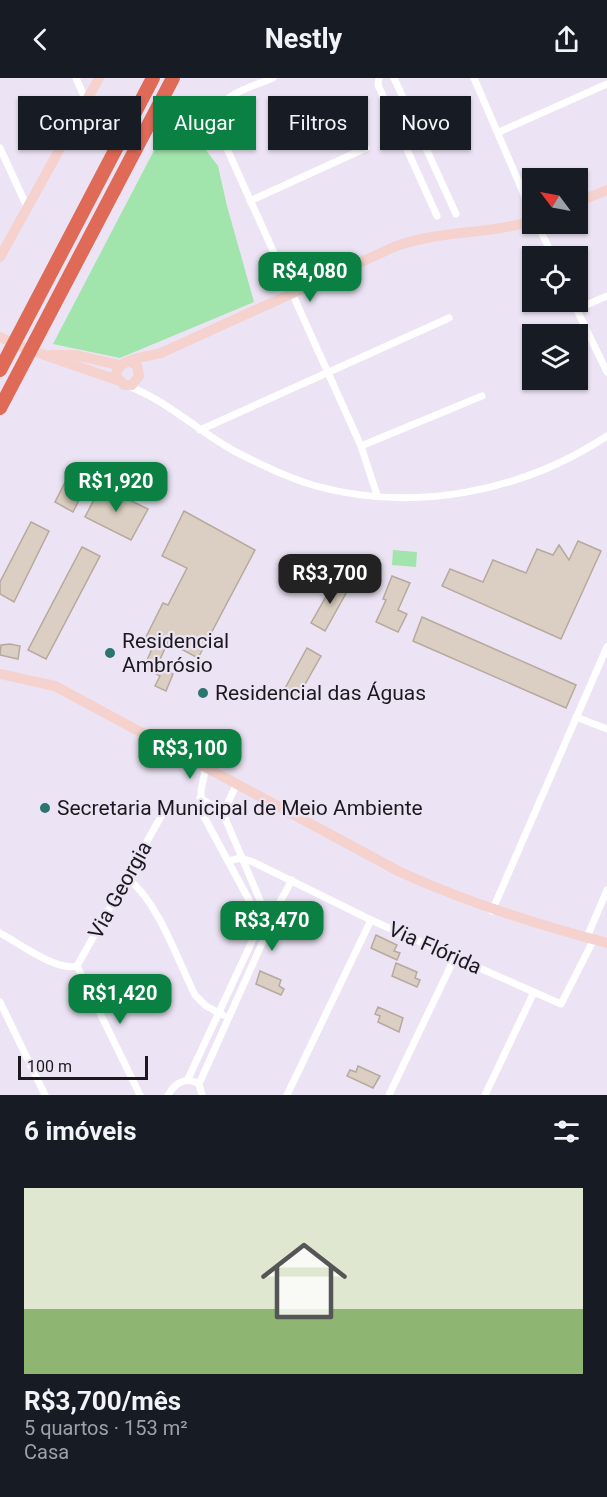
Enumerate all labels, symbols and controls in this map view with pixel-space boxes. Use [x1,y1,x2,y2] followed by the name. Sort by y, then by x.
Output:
[24,23,57,56] icon: back
[265,23,342,55] text: Nestly
[550,23,583,56] icon: share
[18,96,141,150] chip: Comprar
[153,96,256,150] chip: Alugar
[268,96,368,150] chip: Filtros
[380,96,471,150] chip: Novo
[522,168,588,234] north arrow
[522,168,588,390] map controls
[522,246,588,312] button: locate
[255,252,365,303] pin: R$4,080
[272,259,348,283] text: R$4,080
[522,324,588,390] button: layers
[61,462,171,513] pin: R$1,920
[78,469,154,493] text: R$1,920
[275,554,385,605] pin: R$3,700
[292,561,368,585] text: R$3,700
[122,629,229,677] place label: Residencial Ambrósio
[103,646,117,660] marker: Residencial Ambrósio
[215,681,426,705] place label: Residencial das Águas
[196,686,210,700] marker: Residencial das Águas
[135,729,245,780] pin: R$3,100
[152,736,228,760] text: R$3,100
[57,796,423,820] place label: Secretaria Municipal de Meio Ambiente
[38,801,52,815] marker: Secretaria Municipal de Meio Ambiente
[83,837,157,943] street label: Via Georgia
[217,901,327,952] pin: R$3,470
[234,908,310,932] text: R$3,470
[385,917,485,979] street label: Via Flórida
[65,974,175,1025] pin: R$1,420
[82,981,158,1005] text: R$1,420
[18,1053,148,1080] scale bar
[27,1057,72,1076] text: 100 m
[550,1115,583,1148] icon: filters
[24,1116,137,1146] text: 6 imóveis
[250,1227,358,1335] icon: home
[24,1386,181,1416] text: R$3,700/mês
[24,1416,188,1440] text: 5 quartos · 153 m²
[24,1440,69,1464] text: Casa

